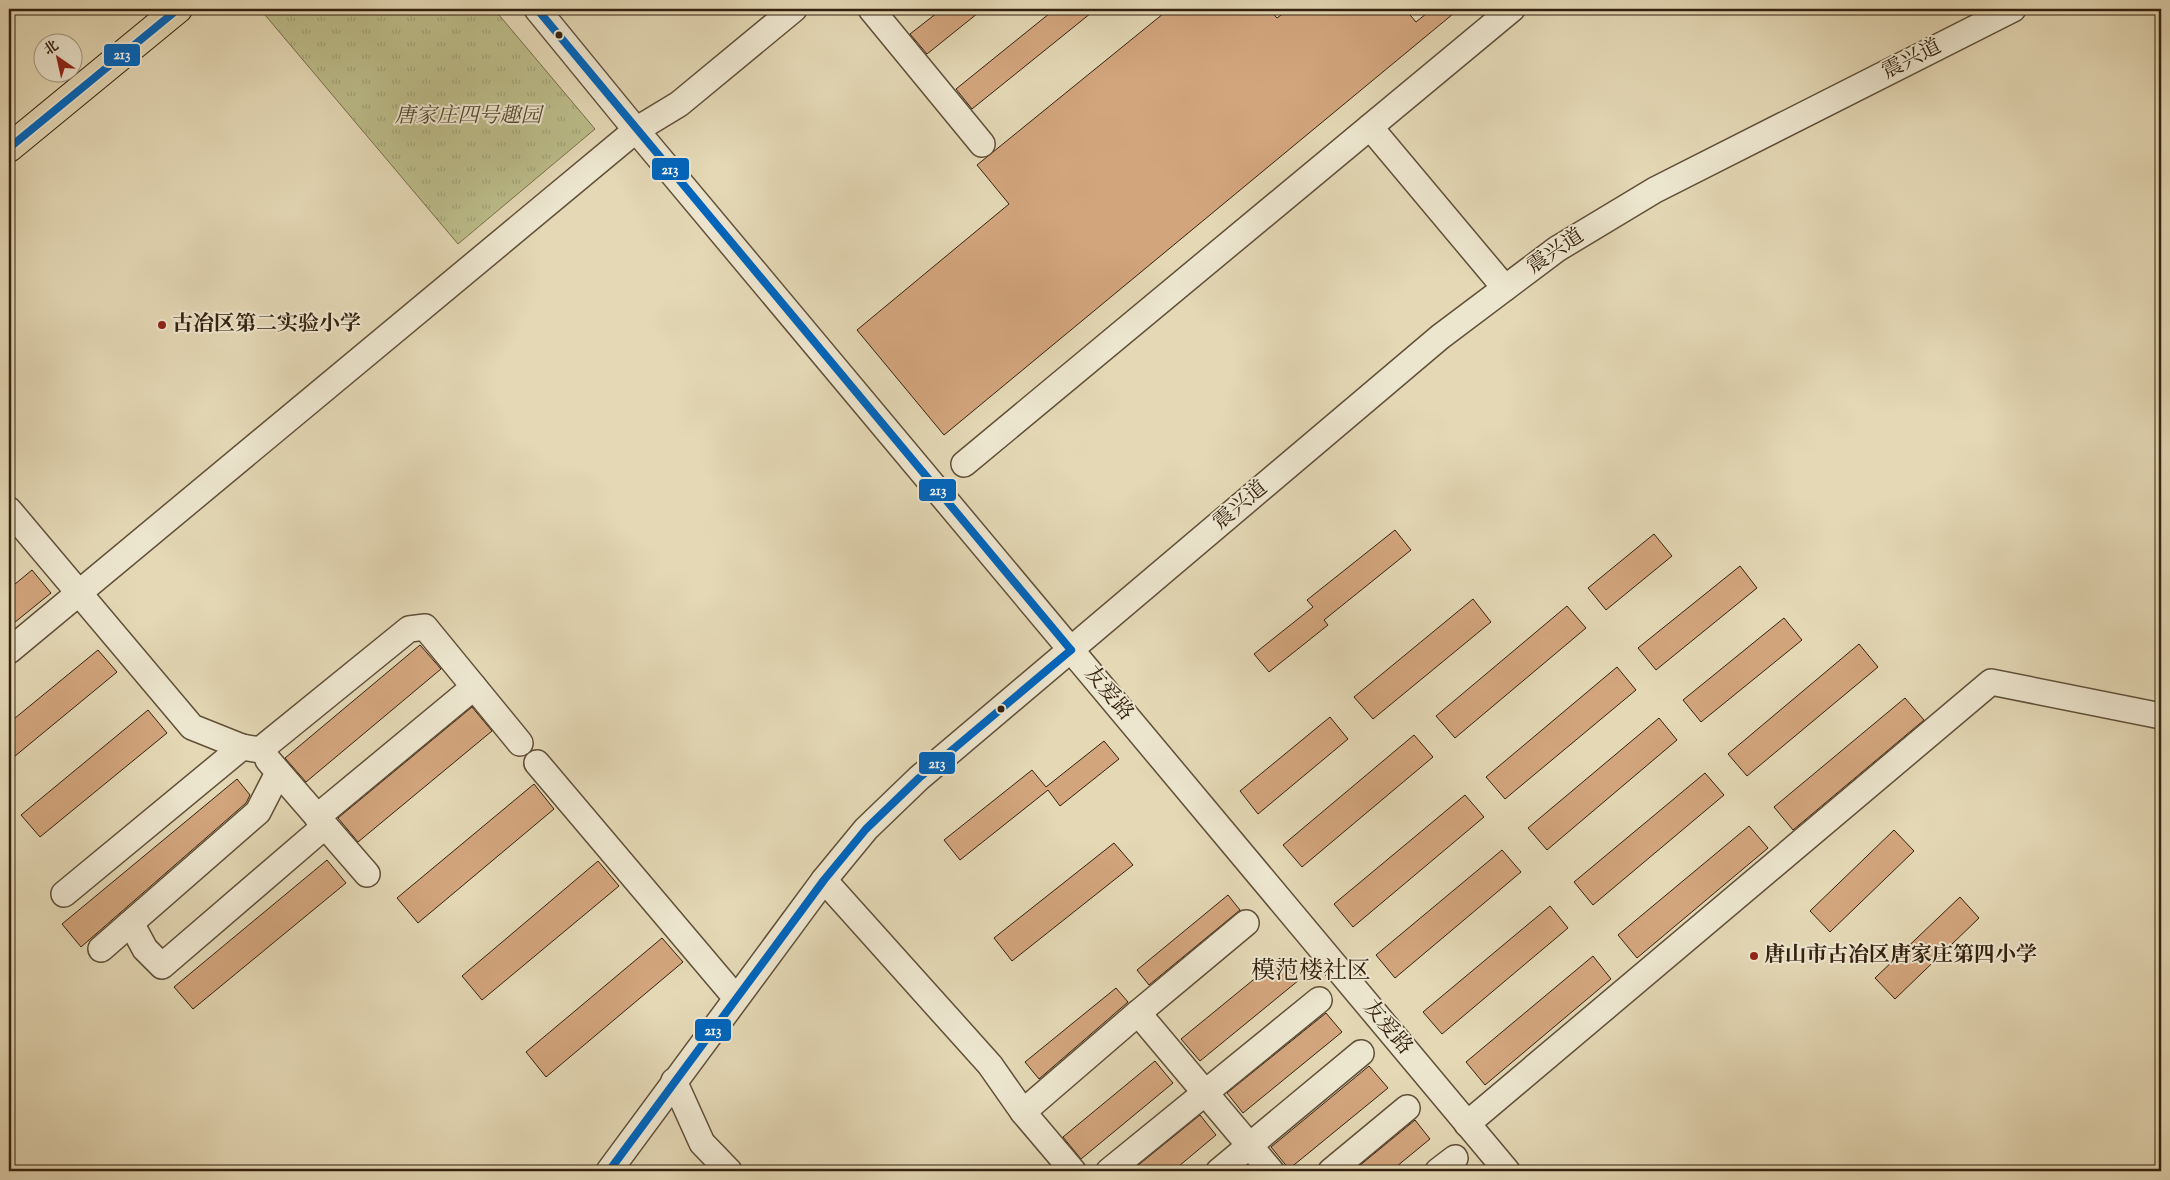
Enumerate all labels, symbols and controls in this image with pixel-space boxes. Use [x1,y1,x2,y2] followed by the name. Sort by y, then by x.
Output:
[554,30,564,40] unlabelled marker
[32,32,82,82] north arrow
[1877,32,1947,88] street label: 震兴道
[40,37,63,61] text: 北
[103,43,141,67] line badge: 213
[114,46,131,66] text: 213
[395,102,544,132] park label: 唐家庄四号趣园
[651,157,690,181] line badge: 213
[662,161,679,181] text: 213
[1521,222,1591,282] street label: 震兴道
[172,310,361,340] place label: 古冶区第二实验小学
[156,319,168,331] marker: 古冶区第二实验小学
[1207,474,1275,538] street label: 震兴道
[918,478,957,502] line badge: 213
[930,482,947,502] text: 213
[1076,660,1140,728] street label: 友爱路
[996,704,1006,714] unlabelled marker
[918,751,956,775] line badge: 213
[929,755,946,775] text: 213
[1764,941,2037,971] place label: 唐山市古冶区唐家庄第四小学
[1748,950,1760,962] marker: 唐山市古冶区唐家庄第四小学
[1251,955,1371,989] district label: 模范楼社区
[1355,994,1419,1062] street label: 友爱路
[694,1018,732,1042] line badge: 213
[705,1022,722,1042] text: 213

